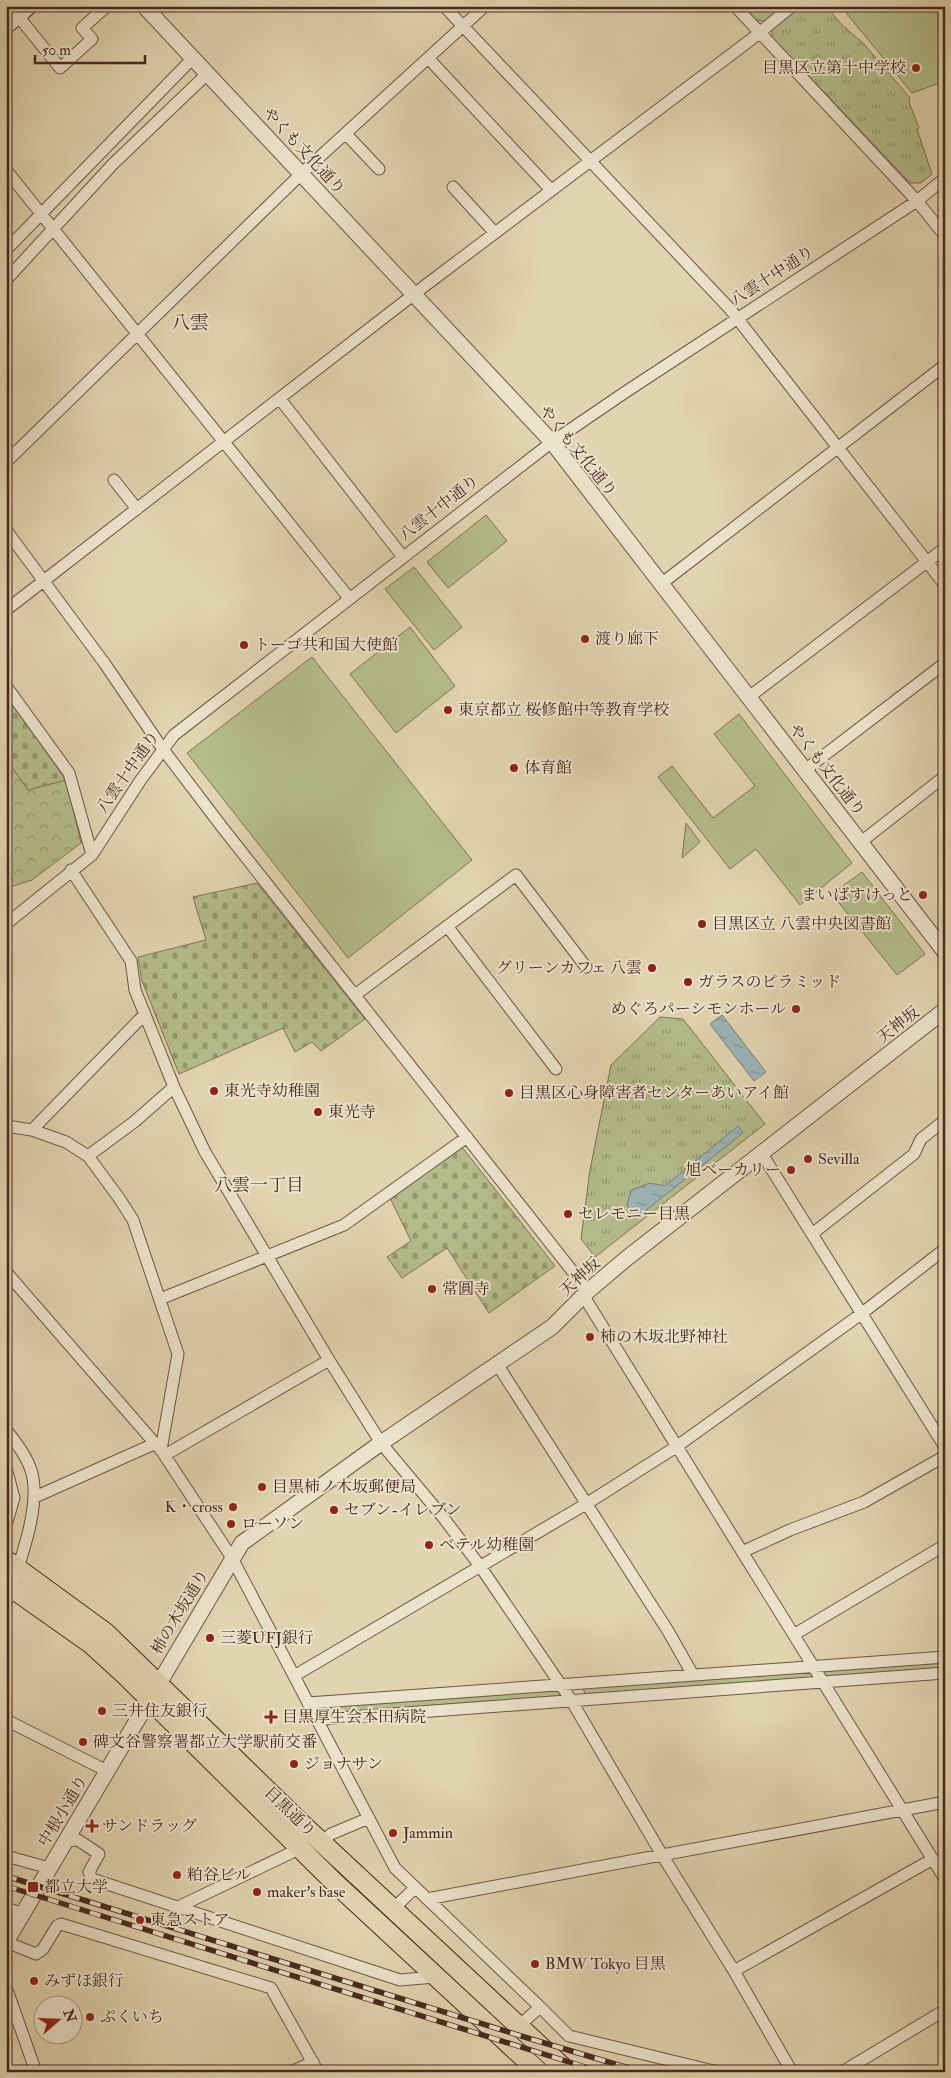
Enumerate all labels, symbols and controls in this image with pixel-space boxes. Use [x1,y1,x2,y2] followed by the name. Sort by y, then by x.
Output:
[35,32,145,64] scale bar
[42,41,71,60] text: 50 m
[762,58,906,78] place label: 目黒区立第十中学校
[910,62,922,74] marker: 目黒区立第十中学校
[258,103,350,199] street label: やくも文化通り
[726,241,818,311] street label: 八雲十中通り
[171,311,209,335] district label: 八雲
[535,401,621,501] street label: やくも文化通り
[395,471,483,545] street label: 八雲十中通り
[595,629,659,649] place label: 渡り廊下
[579,633,591,645] marker: 渡り廊下
[254,635,398,655] place label: トーゴ共和国大使館
[238,639,250,651] marker: トーゴ共和国大使館
[458,700,669,720] place label: 東京都立 桜修館中等教育学校
[442,704,454,716] marker: 東京都立 桜修館中等教育学校
[785,720,869,820] street label: やくも文化通り
[92,727,164,817] street label: 八雲十中通り
[524,758,572,778] place label: 体育館
[508,762,520,774] marker: 体育館
[801,885,913,905] place label: まいばすけっと
[917,889,929,901] marker: まいばすけっと
[712,914,891,934] place label: 目黒区立 八雲中央図書館
[696,918,708,930] marker: 目黒区立 八雲中央図書館
[496,958,642,978] place label: グリーンカフェ 八雲
[646,962,658,974] marker: グリーンカフェ 八雲
[698,972,841,992] place label: ガラスのピラミッド
[682,976,694,988] marker: ガラスのピラミッド
[611,999,786,1019] place label: めぐろパーシモンホール
[873,1002,923,1048] street label: 天神坂
[790,1003,802,1015] marker: めぐろパーシモンホール
[224,1081,320,1101] place label: 東光寺幼稚園
[519,1083,789,1103] place label: 目黒区心身障害者センターあいアイ館
[208,1085,220,1097] marker: 東光寺幼稚園
[503,1087,515,1099] marker: 目黒区心身障害者センターあいアイ館
[328,1102,376,1122] place label: 東光寺
[312,1106,324,1118] marker: 東光寺
[818,1149,860,1169] place label: Sevilla
[802,1153,814,1165] marker: Sevilla
[685,1160,781,1180] place label: 旭ベーカリー
[785,1164,797,1176] marker: 旭ベーカリー
[214,1174,304,1197] district label: 八雲一丁目
[578,1204,690,1224] place label: セレモニー目黒
[562,1208,574,1220] marker: セレモニー目黒
[556,1253,604,1301] street label: 天神坂
[442,1279,490,1299] place label: 常圓寺
[426,1283,438,1295] marker: 常圓寺
[600,1327,728,1347] place label: 柿の木坂北野神社
[584,1331,596,1343] marker: 柿の木坂北野神社
[272,1477,416,1497] place label: 目黒柿ノ木坂郵便局
[256,1481,268,1493] marker: 目黒柿ノ木坂郵便局
[165,1497,223,1517] place label: K・cross
[344,1500,462,1520] place label: セブン-イレブン
[227,1501,239,1513] marker: K・cross
[328,1504,340,1516] marker: セブン-イレブン
[241,1514,304,1534] place label: ローソン
[225,1518,237,1530] marker: ローソン
[439,1535,534,1555] place label: ベテル幼稚園
[423,1539,435,1551] marker: ベテル幼稚園
[147,1566,213,1658] street label: 柿の木坂通り
[220,1628,314,1649] place label: 三菱UFJ銀行
[204,1632,216,1644] marker: 三菱UFJ銀行
[112,1701,208,1721] place label: 三井住友銀行
[96,1705,108,1717] marker: 三井住友銀行
[282,1707,426,1727] place label: 目黒厚生会本田病院
[264,1710,278,1724] marker: 目黒厚生会本田病院
[93,1732,317,1752] place label: 碑文谷警察署都立大学駅前交番
[77,1736,89,1748] marker: 碑文谷警察署都立大学駅前交番
[304,1754,383,1774] place label: ジョナサン
[288,1758,300,1770] marker: ジョナサン
[34,1772,92,1850] street label: 中根小通り
[260,1783,320,1841] street label: 目黒通り
[102,1816,197,1836] place label: サンドラッグ
[86,1820,98,1832] marker: サンドラッグ
[402,1823,453,1844] place label: Jammin
[387,1827,399,1839] marker: Jammin
[187,1865,251,1885] place label: 粕谷ビル
[171,1869,183,1881] marker: 粕谷ビル
[44,1877,108,1897] place label: 都立大学
[26,1880,40,1894] marker: 都立大学
[267,1882,346,1902] place label: maker's base
[251,1886,263,1898] marker: maker's base
[150,1910,230,1930] place label: 東急ストア
[134,1914,146,1926] marker: 東急ストア
[545,1954,666,1974] place label: BMW Tokyo 目黒
[529,1958,541,1970] marker: BMW Tokyo 目黒
[44,1971,124,1991] place label: みずほ銀行
[28,1975,40,1987] marker: みずほ銀行
[32,1996,82,2046] north arrow
[59,2006,80,2025] text: N
[100,2007,164,2027] place label: ぷくいち
[84,2011,96,2023] marker: ぷくいち

